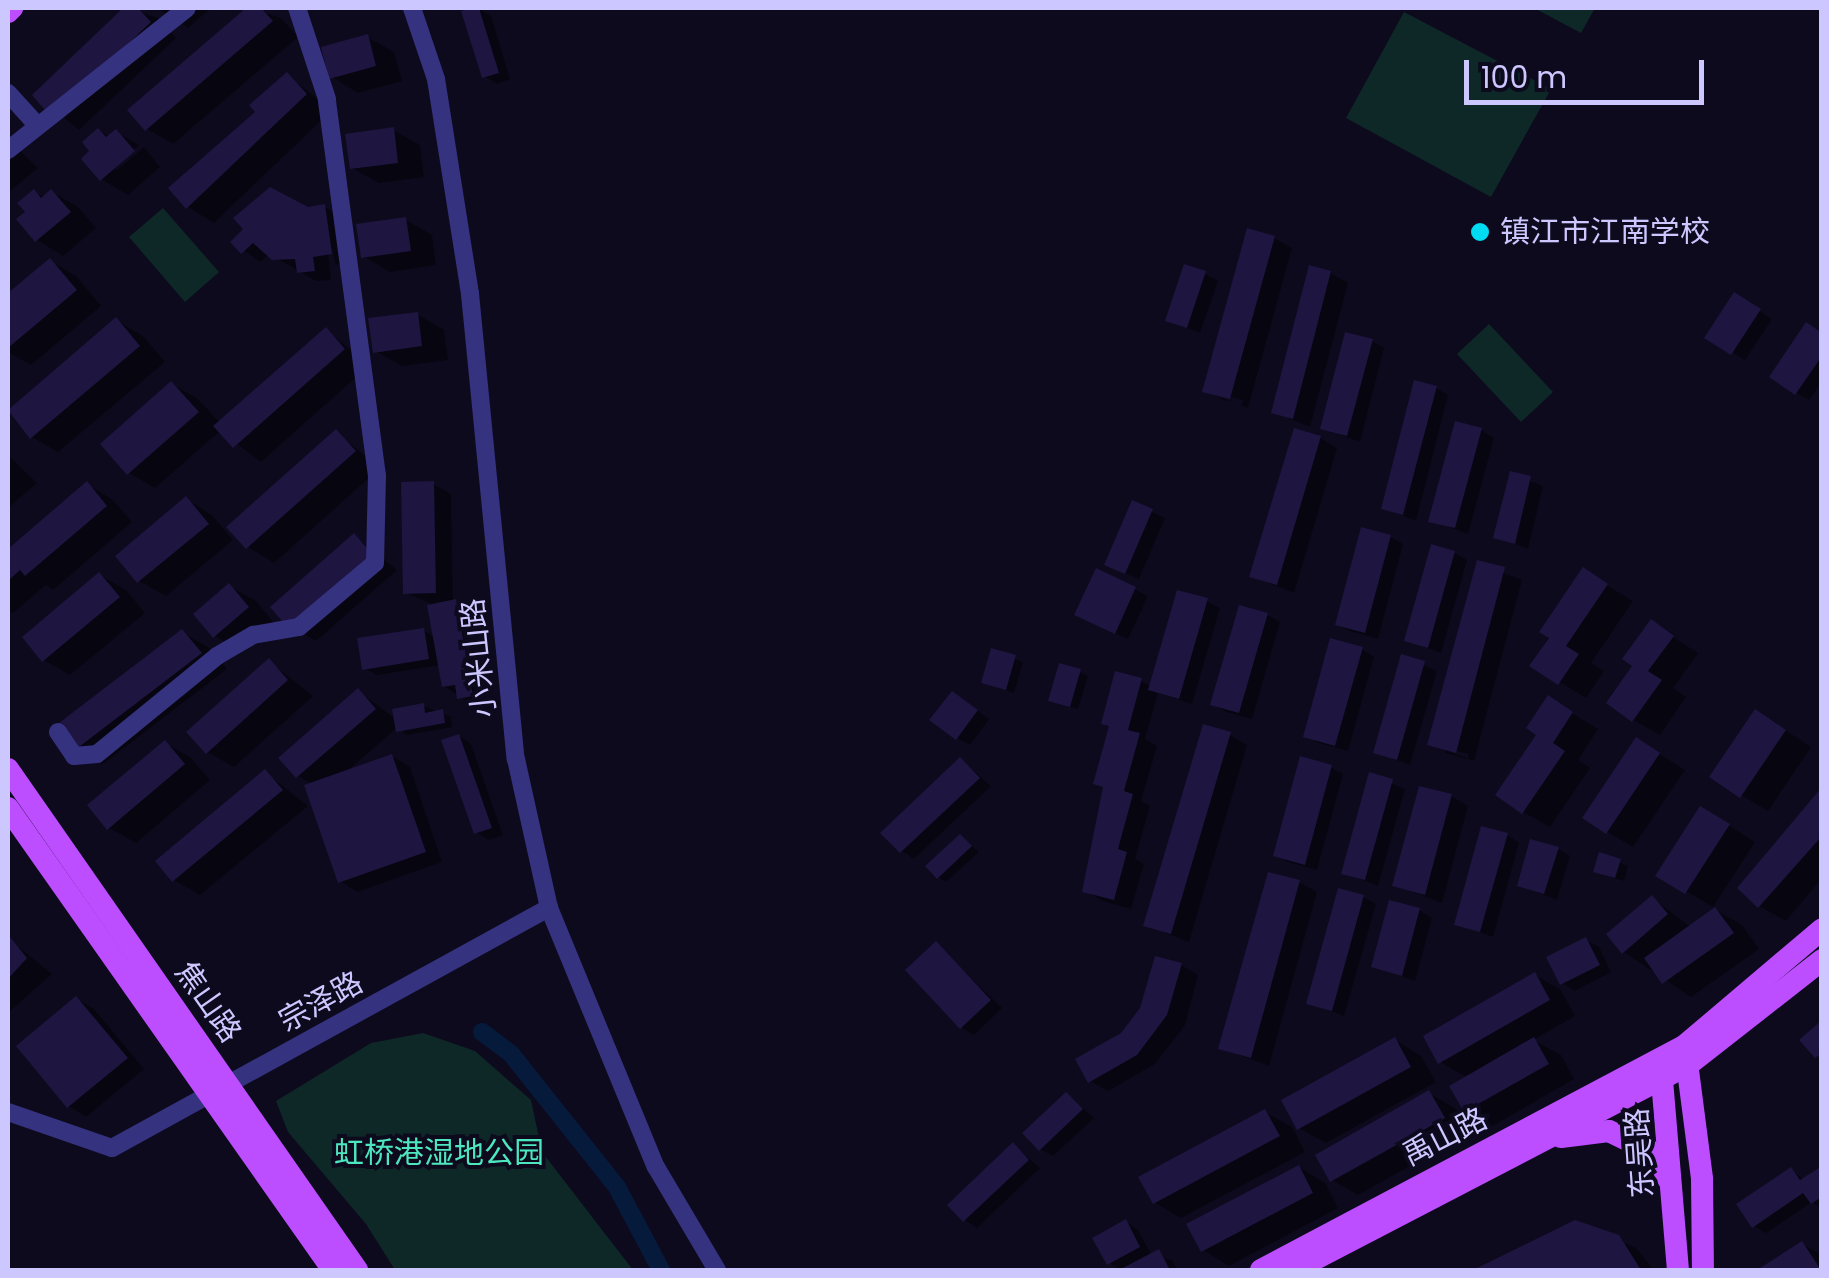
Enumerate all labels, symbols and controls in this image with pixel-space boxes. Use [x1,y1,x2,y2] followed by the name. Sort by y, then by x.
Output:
[1469,40,1709,102] scale bar
[1481,56,1567,99] text: 100 m
[1500,214,1710,250] place label: 镇江市江南学校
[1469,221,1491,243] marker: 镇江市江南学校
[455,596,503,720] street label: 小米山路
[167,955,249,1049] street label: 焦山路
[273,964,369,1040] street label: 宗泽路
[1397,1101,1493,1173] street label: 禹山路
[1619,1107,1661,1199] street label: 东吴路
[334,1135,544,1171] park label: 虹桥港湿地公园

